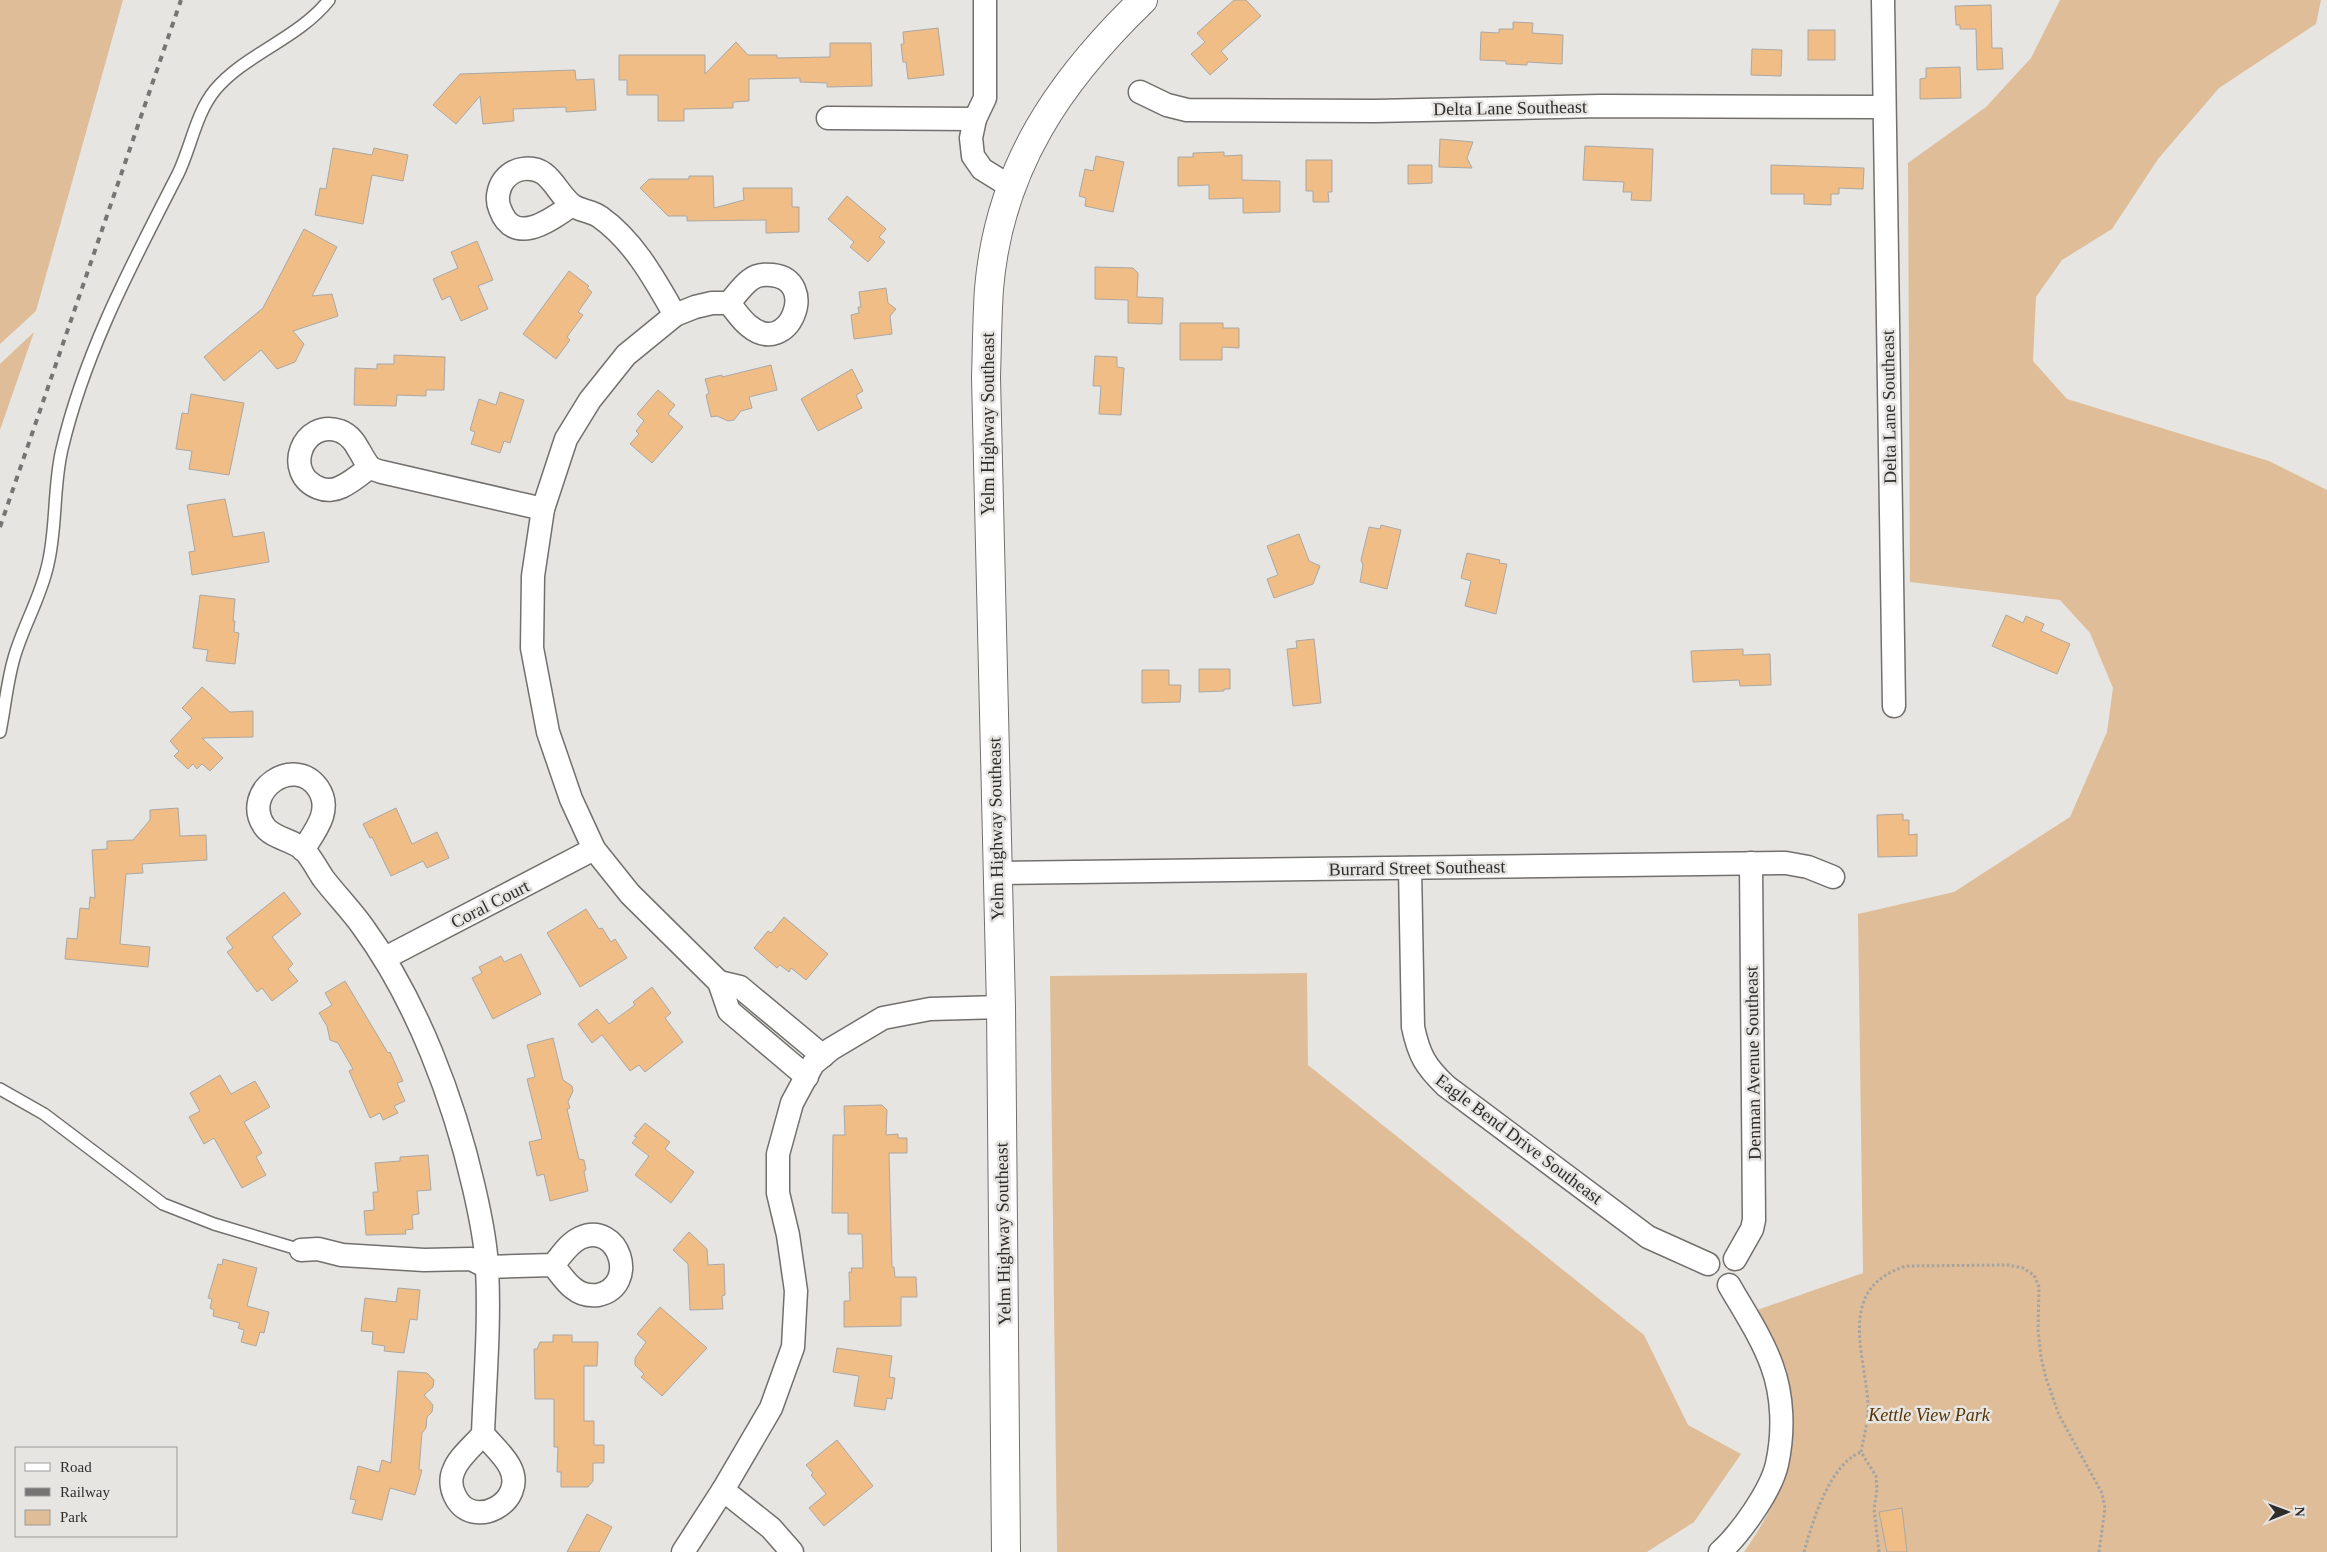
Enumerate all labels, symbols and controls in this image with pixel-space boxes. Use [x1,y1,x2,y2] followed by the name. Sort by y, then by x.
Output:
[1433,97,1587,119] street label: Delta Lane Southeast
[1878,330,1900,484] street label: Delta Lane Southeast
[978,332,998,516] street label: Yelm Highway Southeast
[984,737,1008,921] street label: Yelm Highway Southeast
[1328,856,1506,880] street label: Burrard Street Southeast
[447,876,533,932] street label: Coral Court
[1741,966,1765,1160] street label: Denman Avenue Southeast
[1432,1070,1606,1208] street label: Eagle Bend Drive Southeast
[991,1142,1015,1326] street label: Yelm Highway Southeast
[1867,1405,1991,1425] park label: Kettle View Park
[15,1447,178,1537] legend
[60,1459,92,1475] text: Road
[60,1484,110,1500] text: Railway
[2262,1487,2312,1537] north arrow
[2292,1507,2307,1517] text: N
[60,1509,88,1525] text: Park

